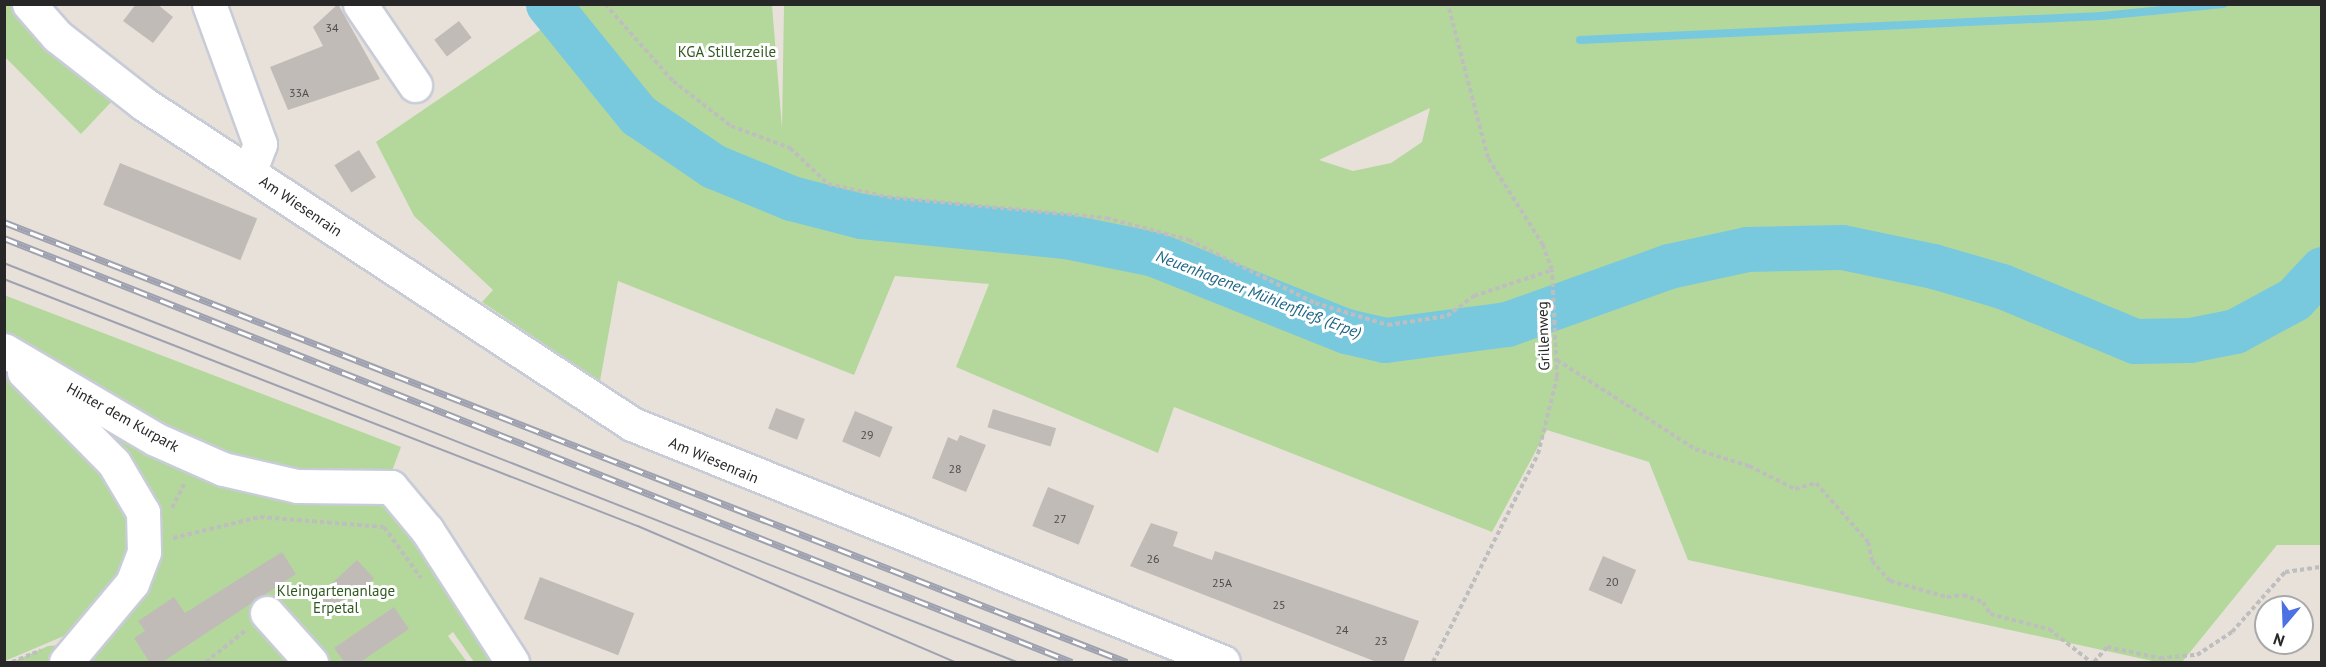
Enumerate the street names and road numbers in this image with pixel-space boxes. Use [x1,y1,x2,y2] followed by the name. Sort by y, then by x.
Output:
[256,172,346,240] street label: Am Wiesenrain
[1533,301,1553,371] street label: Grillenweg
[64,379,182,455] street label: Hinter dem Kurpark
[666,433,762,487] street label: Am Wiesenrain

